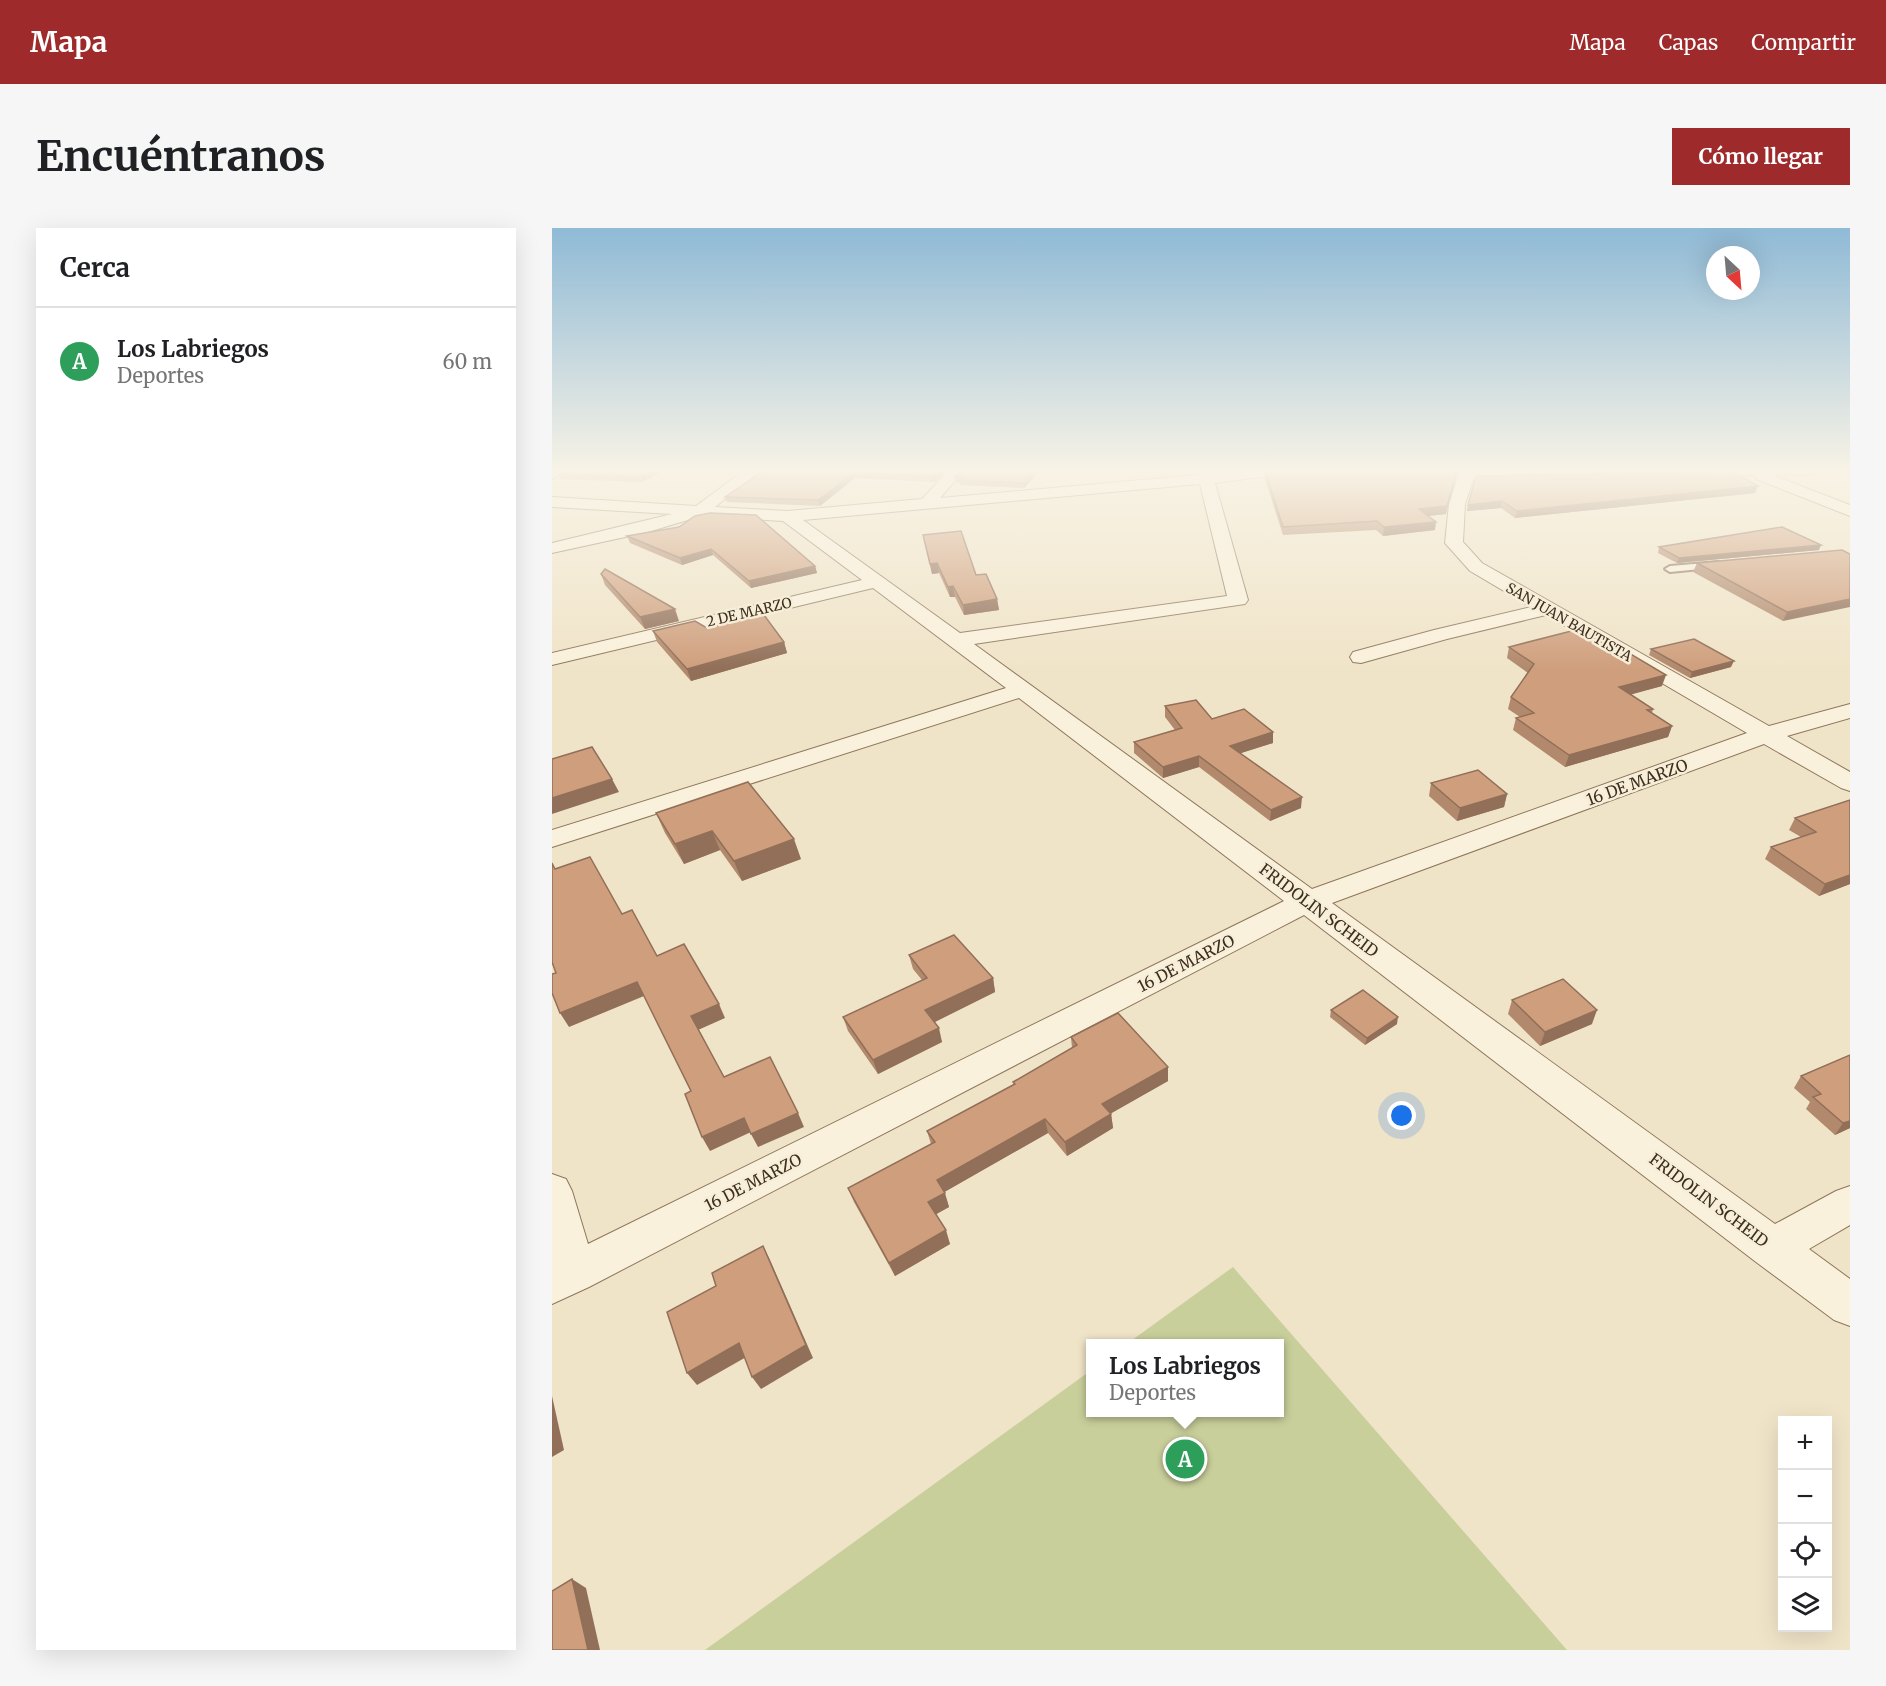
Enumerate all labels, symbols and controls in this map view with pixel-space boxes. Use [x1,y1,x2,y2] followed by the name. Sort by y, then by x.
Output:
[30,24,107,60] text: Mapa
[1569,29,1626,56] text: Mapa
[1659,29,1718,56] text: Capas
[1751,29,1856,56] text: Compartir
[1672,128,1850,185] button: Cómo llegar
[36,130,325,182] text: Encuéntranos
[1706,246,1760,300] north arrow
[60,251,130,284] text: Cerca
[117,335,269,363] text: Los Labriegos
[72,349,87,374] text: A
[442,349,492,374] text: 60 m
[117,363,204,388] text: Deportes
[1503,579,1635,665] street label: SAN JUAN BAUTISTA
[705,593,793,631] street label: 2 DE MARZO
[1584,754,1691,810] street label: 16 DE MARZO
[1256,859,1382,961] street label: FRIDOLIN SCHEID
[1134,930,1238,996] street label: 16 DE MARZO
[1387,1101,1416,1130] your location
[701,1149,805,1215] street label: 16 DE MARZO
[1646,1149,1772,1251] street label: FRIDOLIN SCHEID
[1086,1339,1284,1417] popup
[1109,1352,1261,1380] text: Los Labriegos
[1109,1380,1196,1405] text: Deportes
[1778,1416,1832,1632] map controls
[1778,1416,1832,1470] button: +
[1166,1436,1204,1482] pin: A
[1778,1470,1832,1524] button: −
[1778,1524,1832,1578] button: locate
[1778,1578,1832,1632] button: layers

